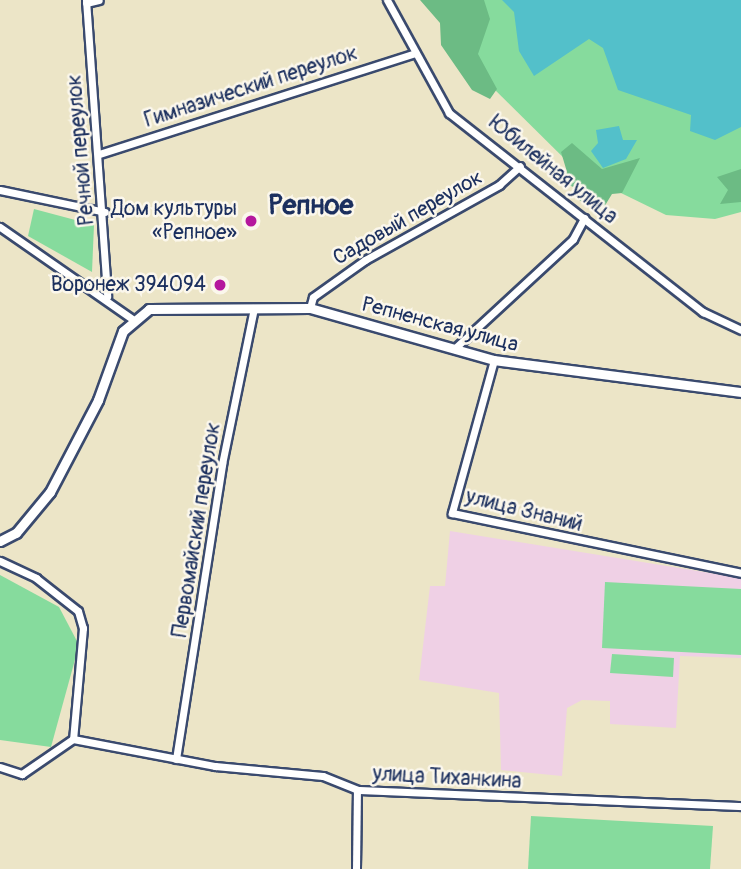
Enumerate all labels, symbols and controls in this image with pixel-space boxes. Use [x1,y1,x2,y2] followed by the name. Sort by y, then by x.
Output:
[141,41,361,133] street label: Гимназический переулок
[62,74,100,226] street label: Речной переулок
[484,111,622,229] street label: Юбилейная улица
[329,165,487,271] street label: Садовый переулок
[269,189,353,223] district label: Репное
[111,196,237,246] place label: Дом культуры «Репное»
[243,213,259,229] marker: Дом культуры «Репное»
[51,272,206,298] place label: Воронеж 394094
[212,277,228,293] marker: Воронеж 394094
[359,292,521,358] street label: Репненская улица
[168,421,226,639] street label: Первомайский переулок
[463,484,585,538] street label: улица Знаний
[372,762,522,794] street label: улица Тиханкина

